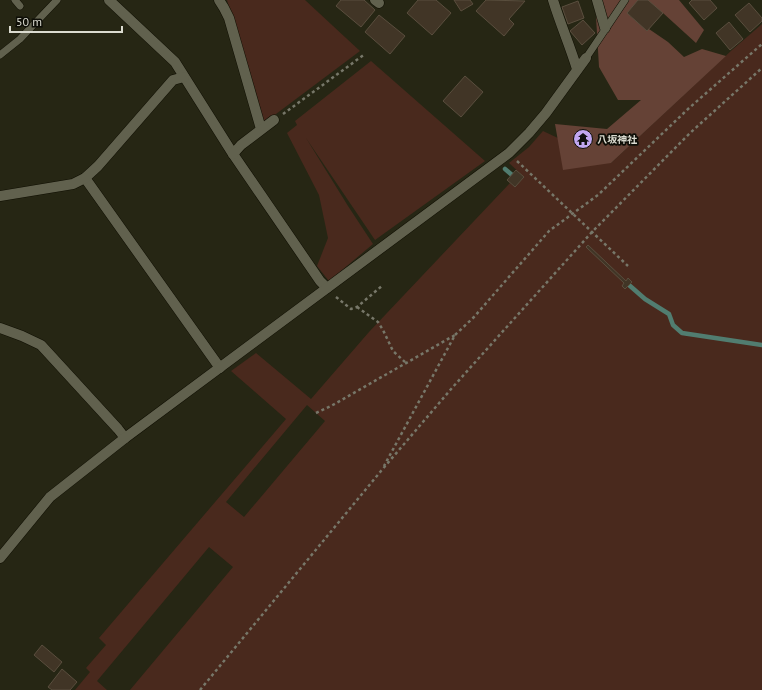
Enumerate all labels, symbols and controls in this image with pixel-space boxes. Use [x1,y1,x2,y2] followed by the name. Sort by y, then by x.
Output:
[10,8,122,34] scale bar
[16,14,42,29] text: 50 m
[572,128,594,150] temple icon: 八坂神社
[597,133,638,146] place label: 八坂神社

